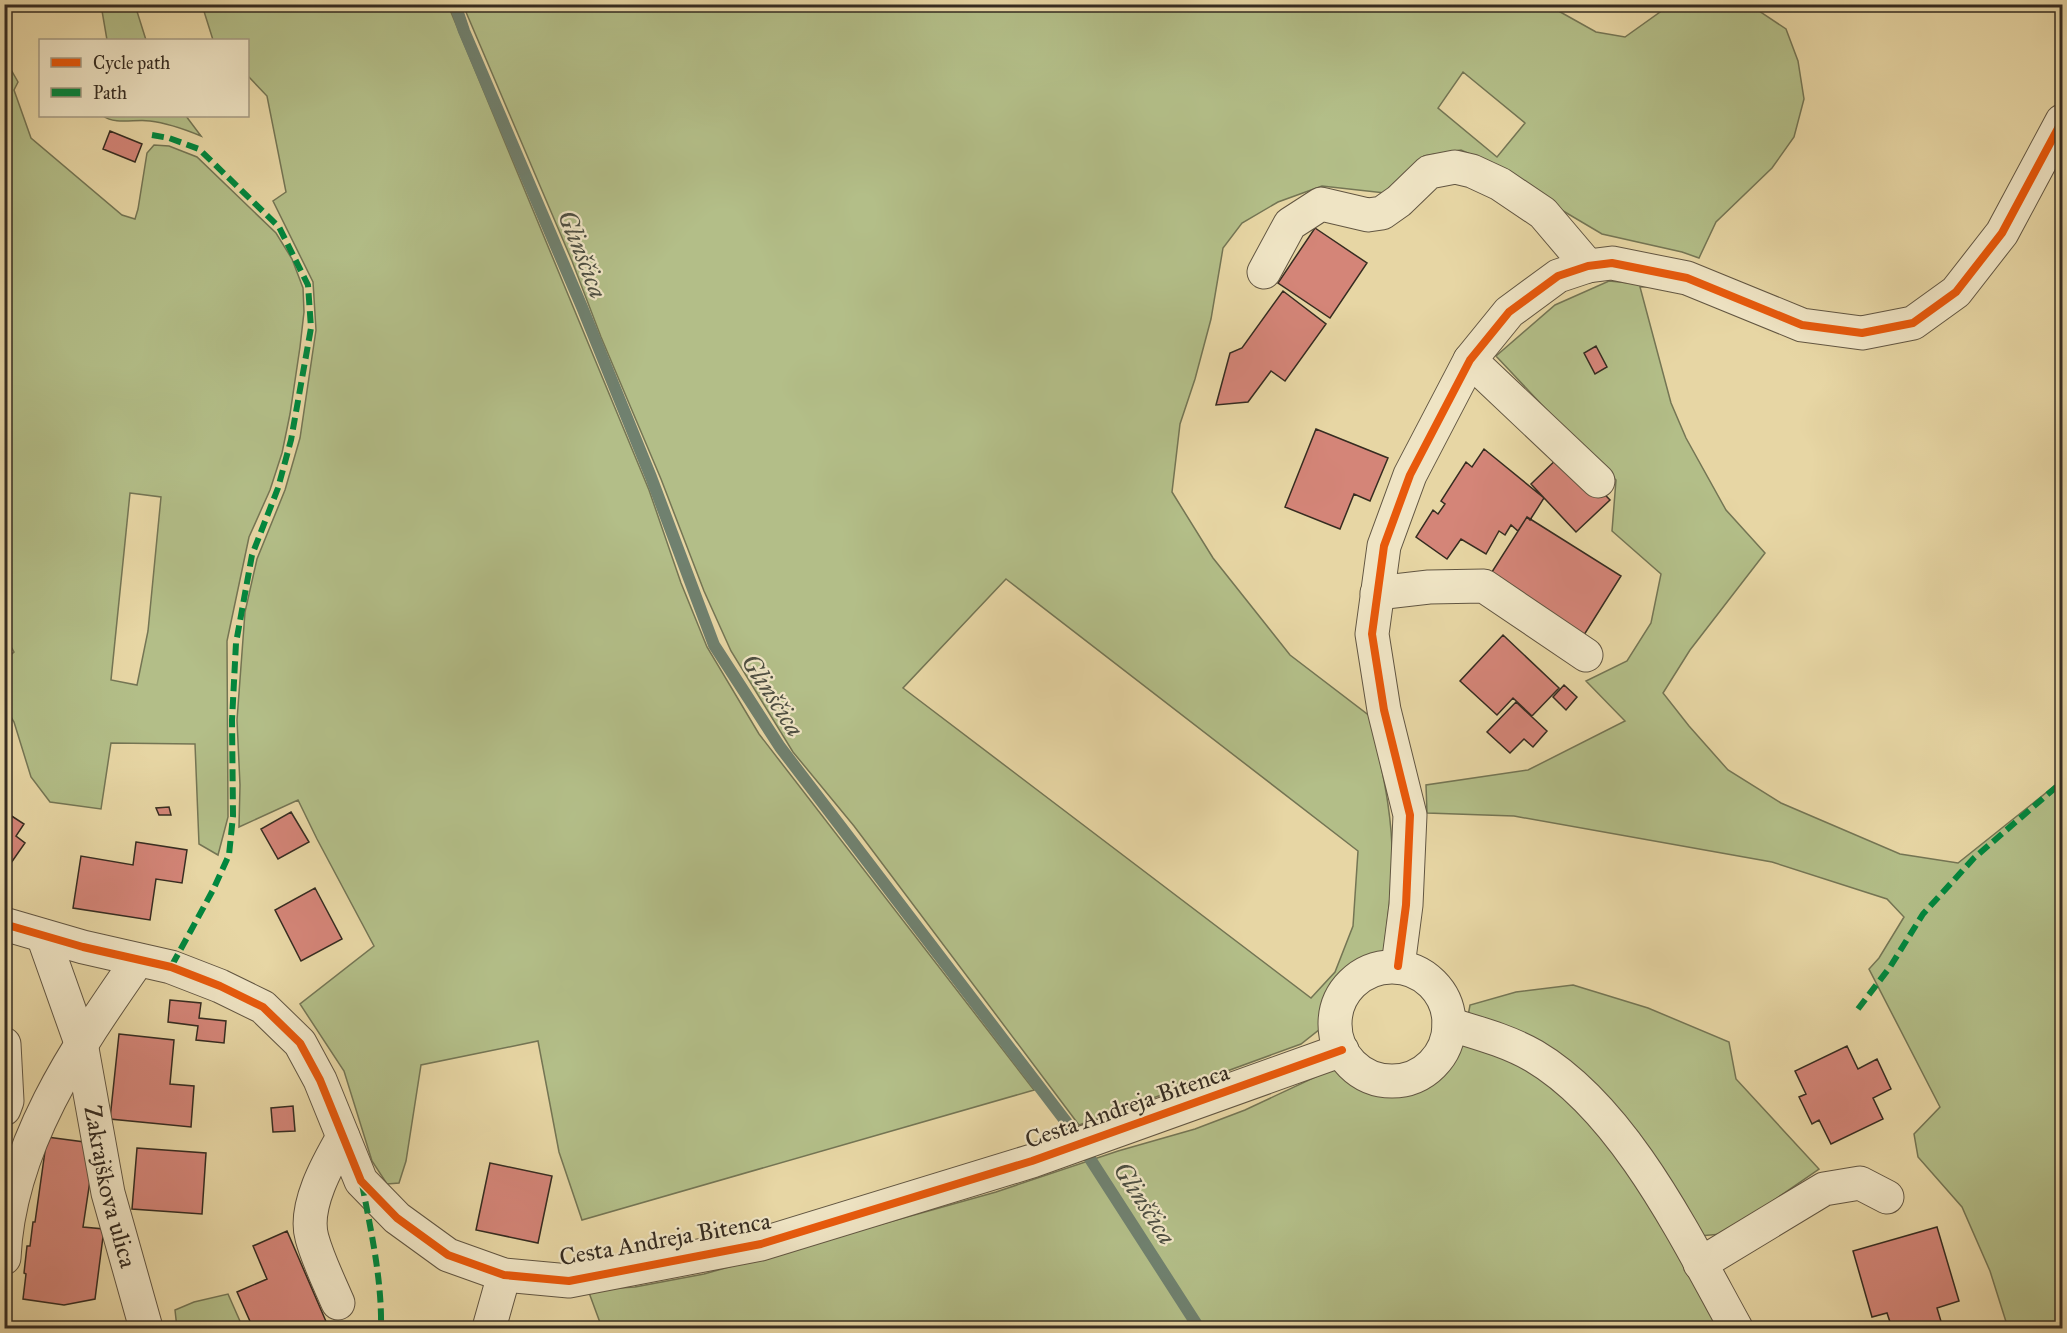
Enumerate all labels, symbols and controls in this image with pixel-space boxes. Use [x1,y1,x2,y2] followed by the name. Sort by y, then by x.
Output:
[39,39,249,117] legend
[93,52,170,74] text: Cycle path
[93,82,127,104] text: Path
[551,205,615,303] water label: Glinščica
[734,647,812,743] water label: Glinščica
[1021,1057,1234,1155] street label: Cesta Andreja Bitenca
[77,1103,144,1272] street label: Zakrajškova ulica
[1106,1155,1184,1251] water label: Glinščica
[557,1205,774,1272] street label: Cesta Andreja Bitenca

